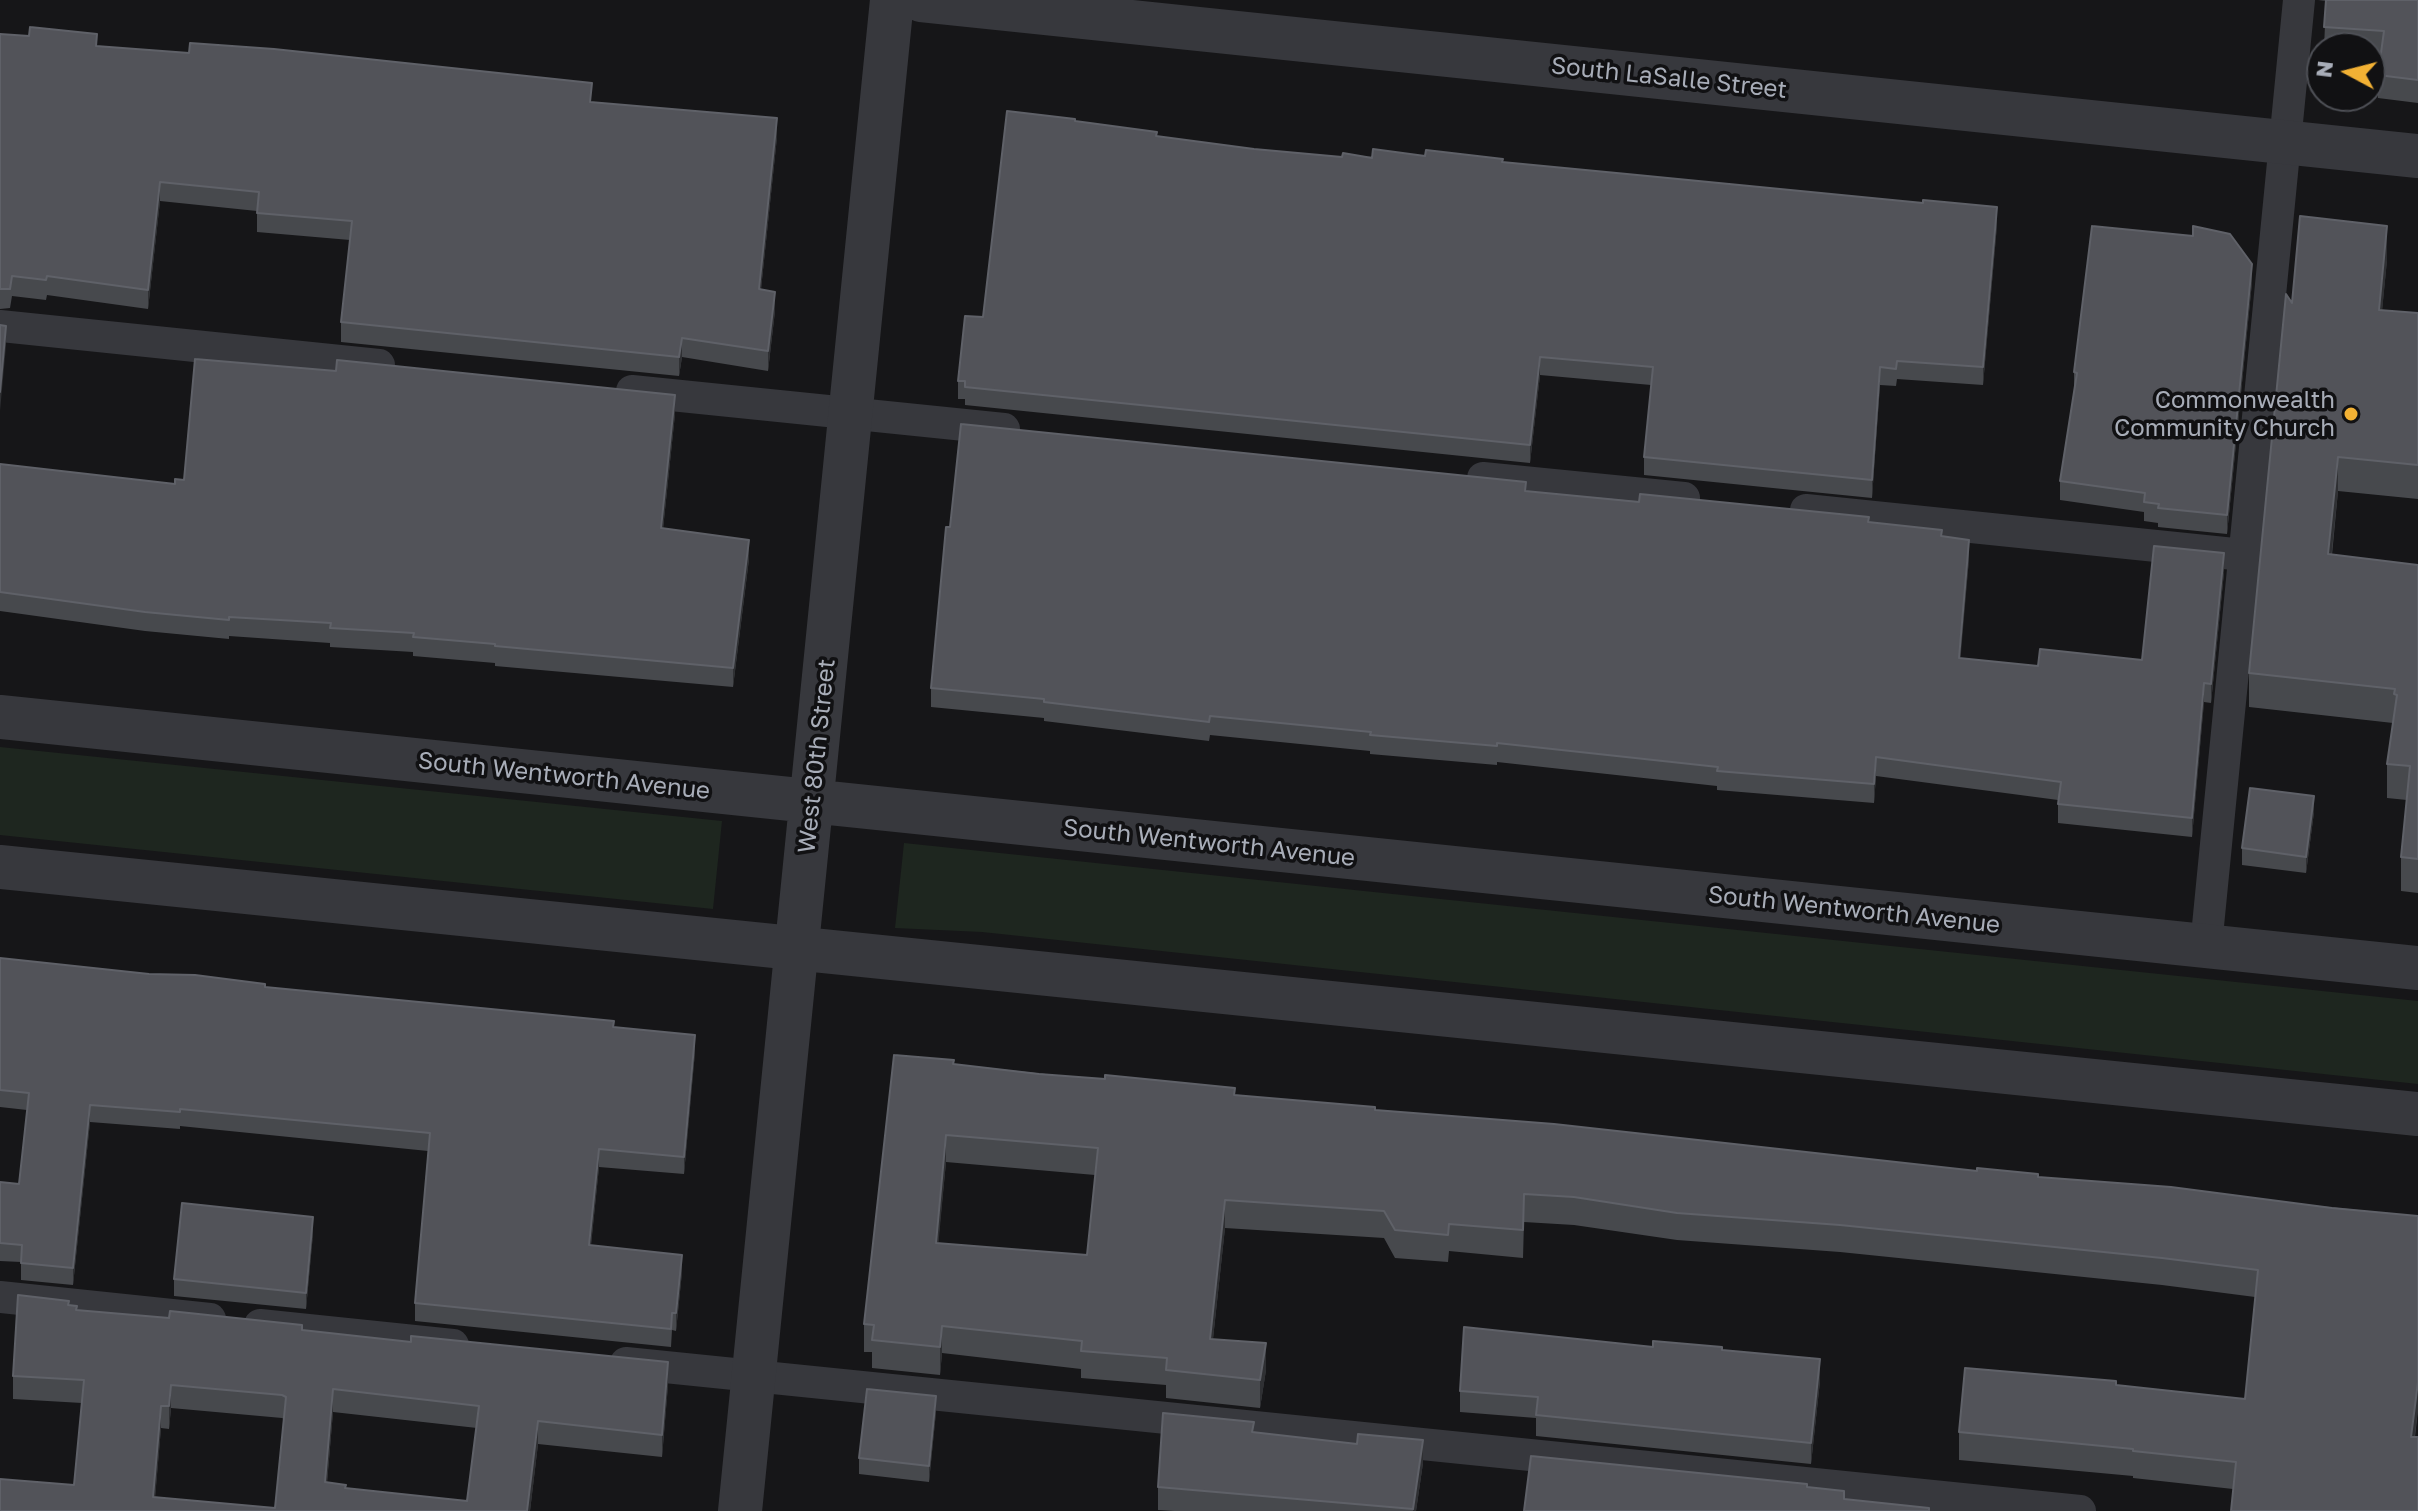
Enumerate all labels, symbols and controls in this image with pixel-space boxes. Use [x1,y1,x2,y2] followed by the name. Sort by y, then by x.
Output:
[2306,32,2386,112] north arrow
[1550,51,1788,105] street label: South LaSalle Street
[2309,59,2338,79] text: N
[2114,386,2335,442] place label: Commonwealth Community Church
[2342,405,2360,423] marker: Commonwealth Community Church
[792,657,842,855] street label: West 80th Street
[417,746,711,806] street label: South Wentworth Avenue
[1062,813,1356,873] street label: South Wentworth Avenue
[1707,880,2001,940] street label: South Wentworth Avenue

